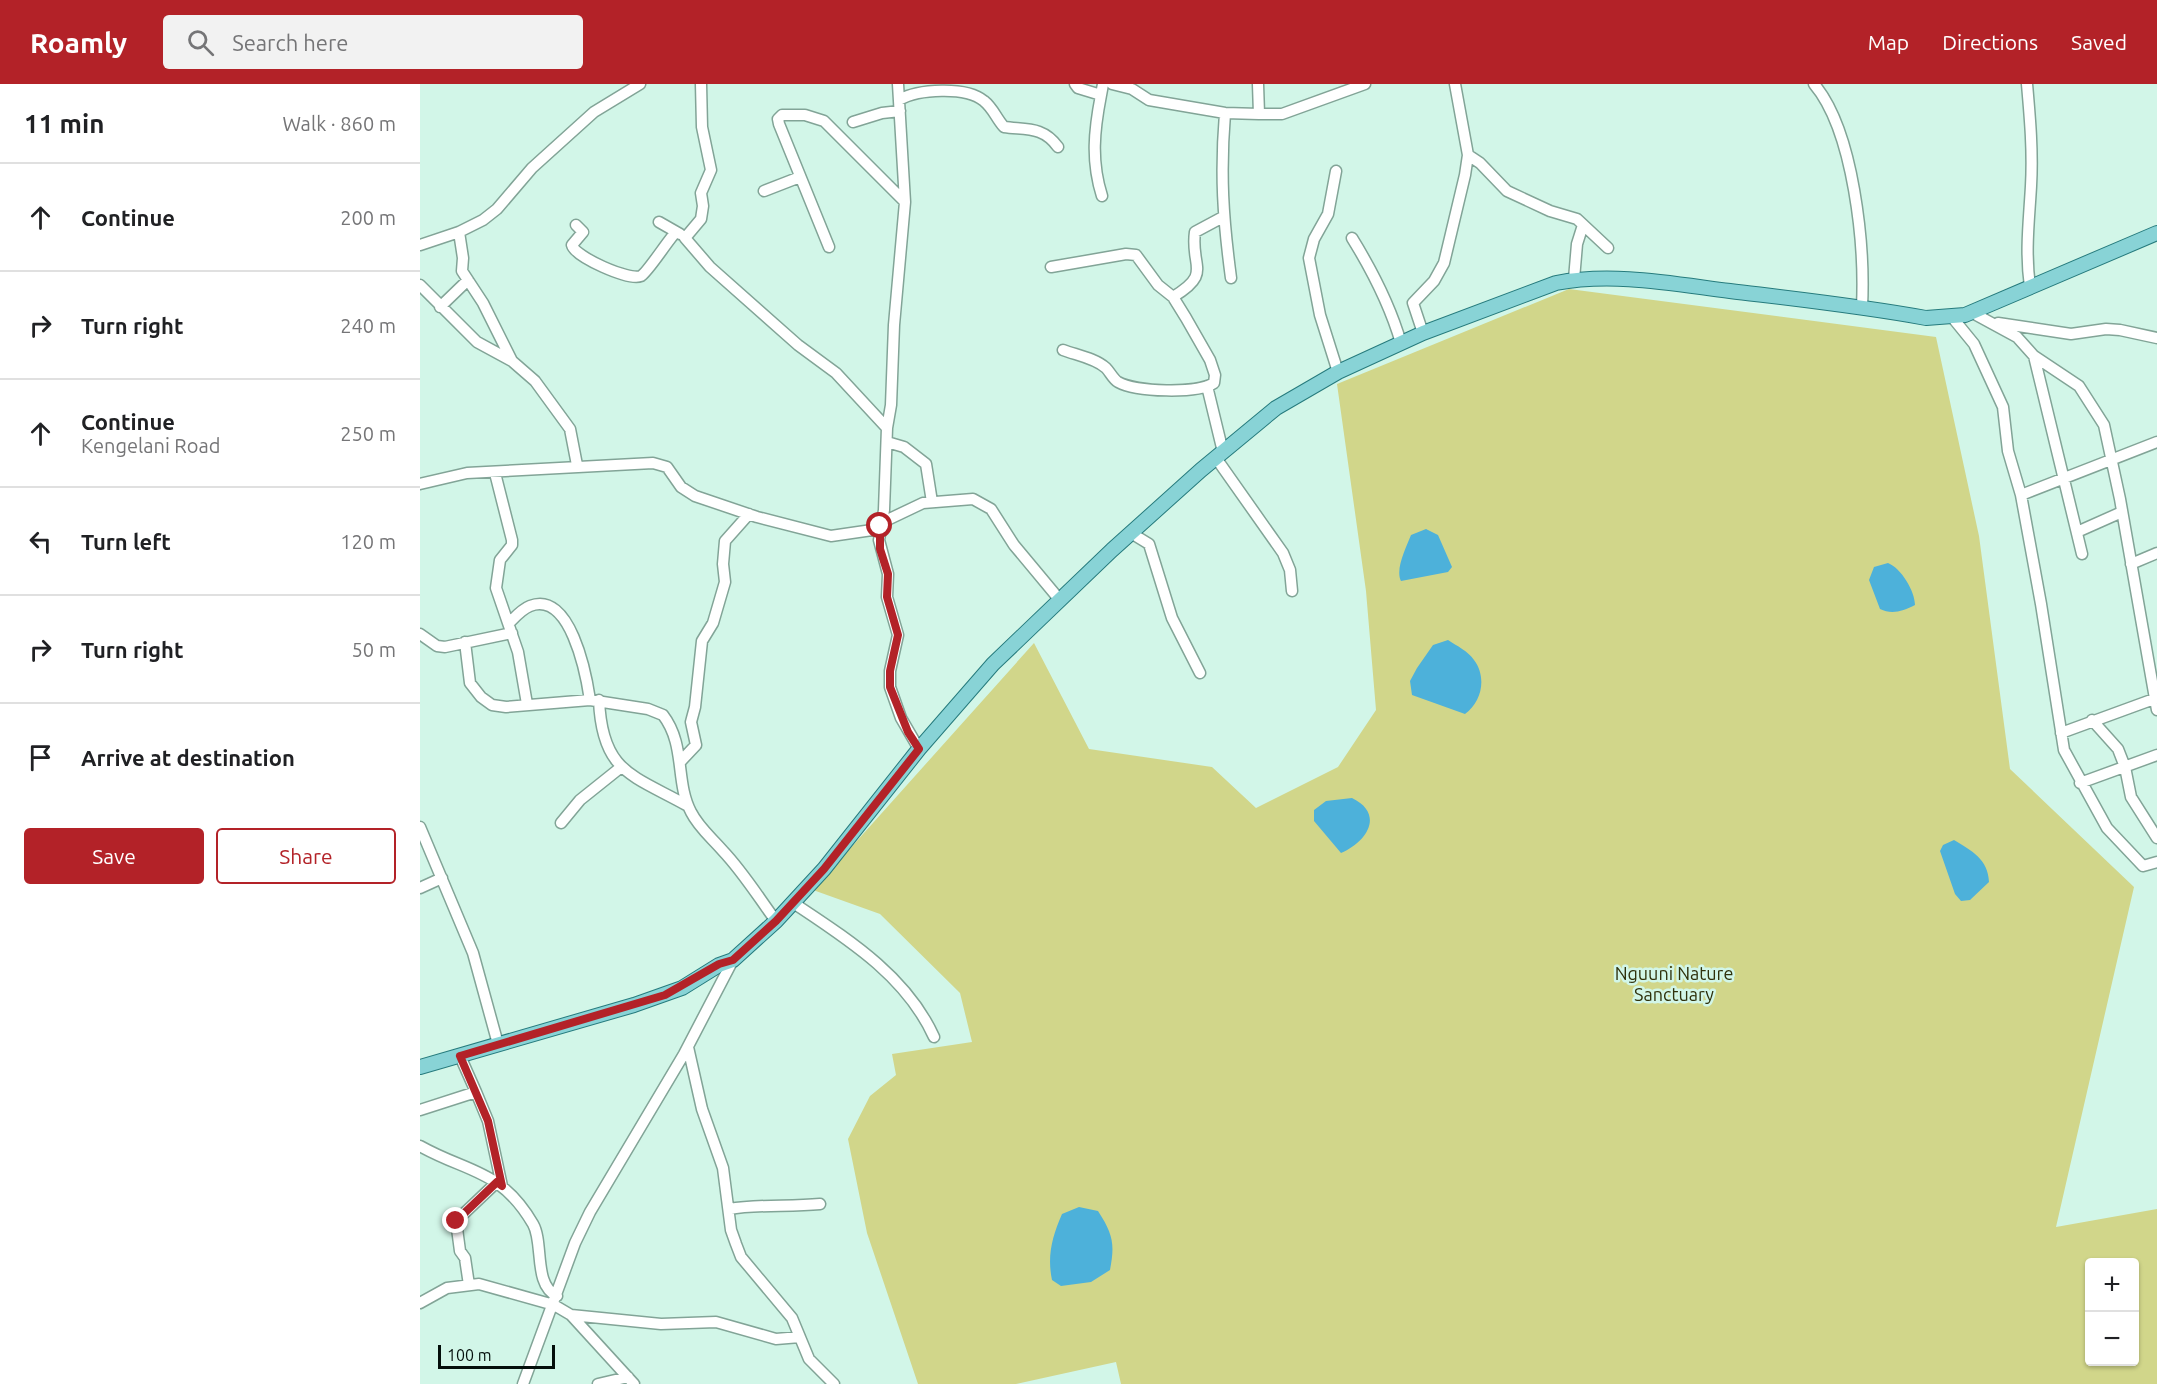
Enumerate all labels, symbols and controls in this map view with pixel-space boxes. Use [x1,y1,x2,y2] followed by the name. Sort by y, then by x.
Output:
[163,15,583,69] search box
[184,26,217,59] icon: search
[30,27,127,58] text: Roamly
[232,30,348,55] text: Search here
[1868,30,1909,54] text: Map
[1942,30,2038,54] text: Directions
[2071,30,2127,54] text: Saved
[24,109,104,138] text: 11 min
[283,112,396,135] text: Walk · 860 m
[24,201,57,234] icon: ahead
[81,205,175,230] text: Continue
[340,206,396,229] text: 200 m
[24,309,57,342] icon: right
[81,313,183,338] text: Turn right
[340,314,396,337] text: 240 m
[81,409,175,434] text: Continue
[24,417,57,450] icon: ahead
[340,422,396,445] text: 250 m
[81,434,220,457] text: Kengelani Road
[866,512,892,538] route start
[24,525,57,558] icon: left
[81,529,171,554] text: Turn left
[340,530,396,553] text: 120 m
[24,633,57,666] icon: right
[81,637,183,662] text: Turn right
[352,638,396,661] text: 50 m
[24,741,57,774] icon: arrive
[81,745,295,770] text: Arrive at destination
[24,828,204,884] button: Save
[216,828,396,884] button: Share
[1615,963,1733,1004] park label: Nguuni Nature Sanctuary
[442,1207,468,1233] route end
[2085,1258,2139,1366] map controls
[2085,1258,2139,1312] button: +
[2085,1312,2139,1366] button: −
[438,1342,555,1370] scale bar
[447,1346,492,1364] text: 100 m

